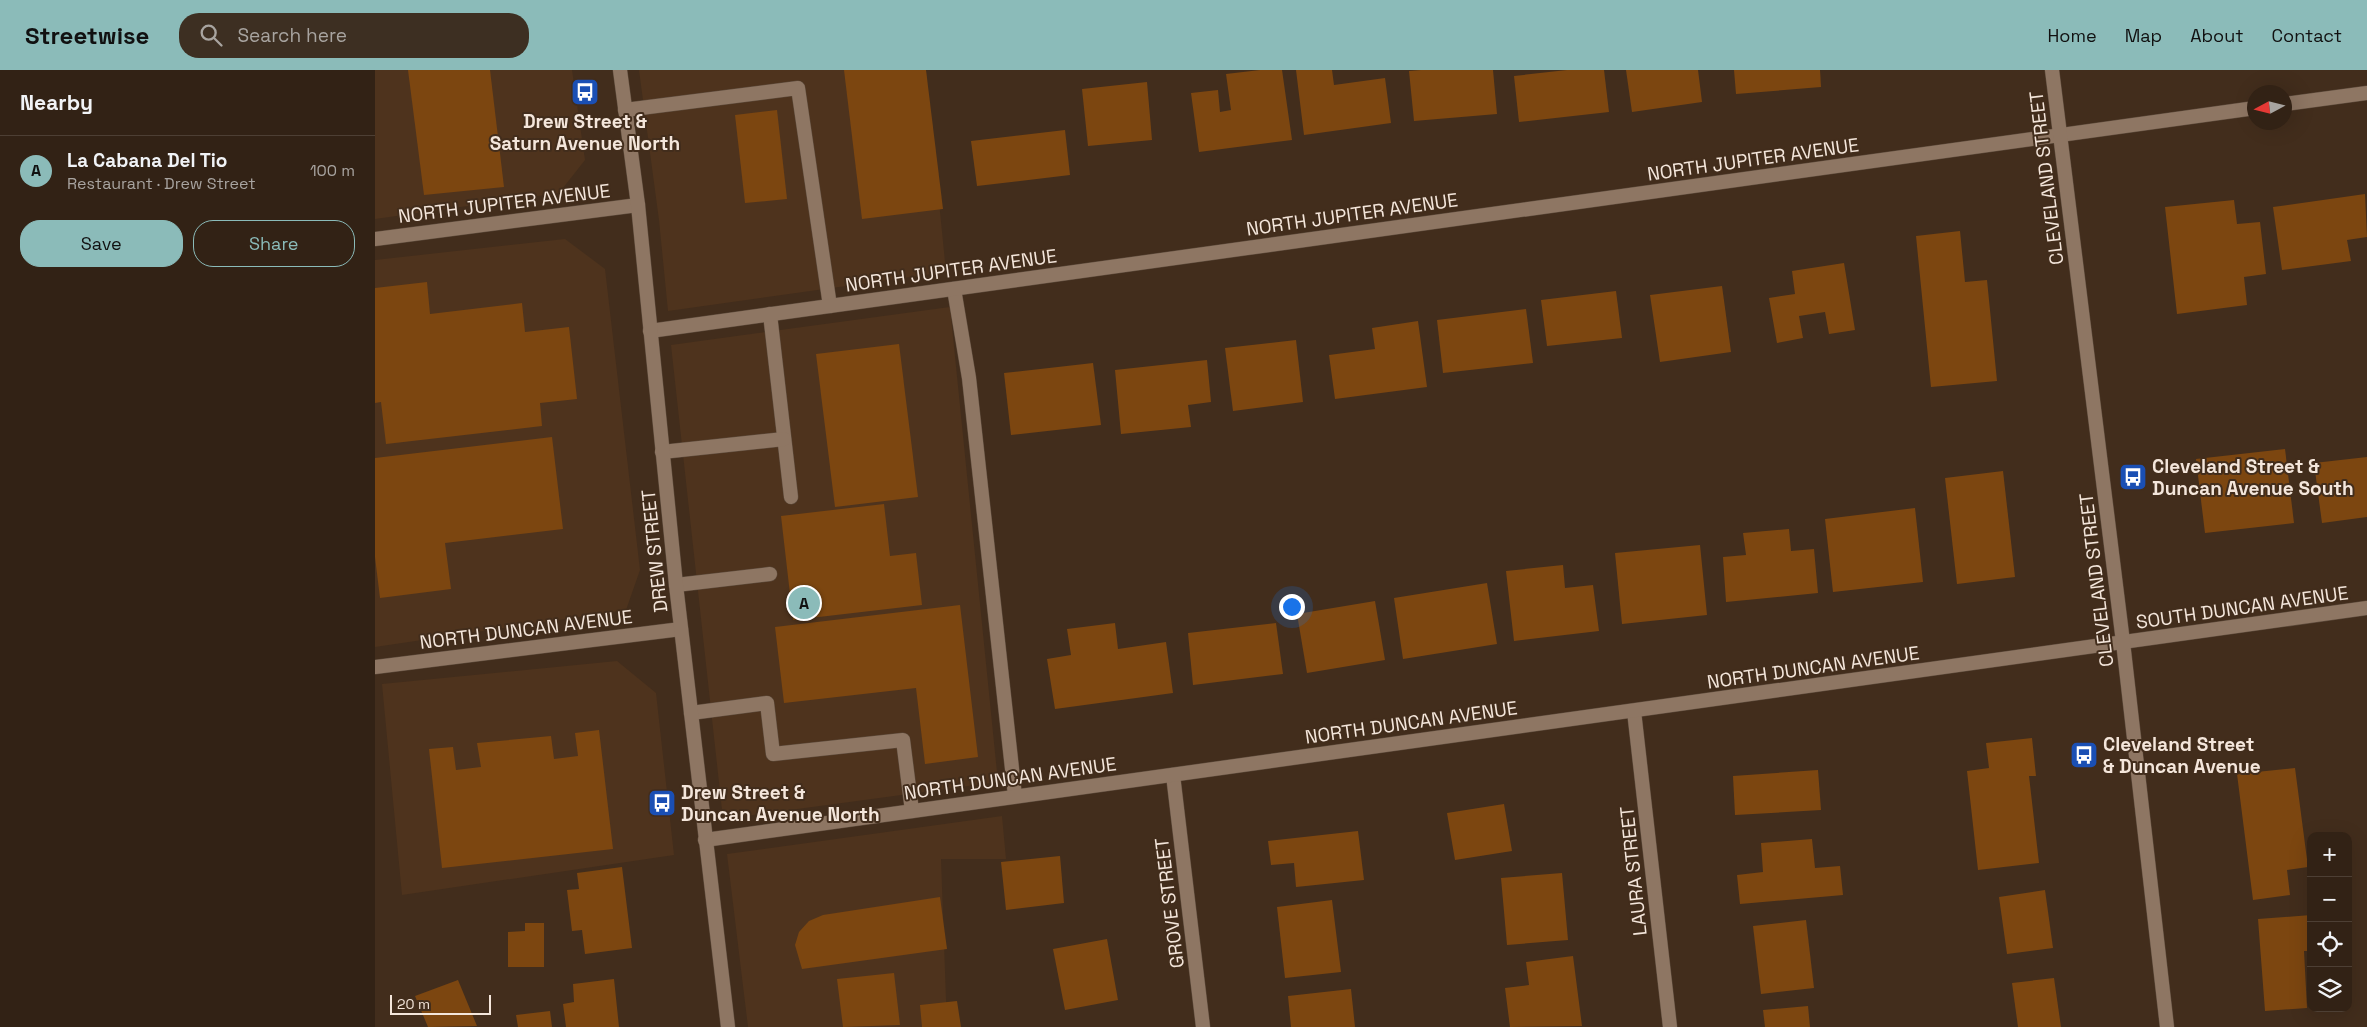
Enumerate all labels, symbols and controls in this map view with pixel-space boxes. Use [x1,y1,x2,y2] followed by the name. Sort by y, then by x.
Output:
[179,13,529,58] search box
[25,20,149,51] text: Streetwise
[197,21,225,49] icon: search
[237,23,347,48] text: Search here
[2048,24,2097,47] text: Home
[2125,24,2162,47] text: Map
[2190,24,2244,47] text: About
[2272,24,2342,47] text: Contact
[570,77,600,107] bus stop icon: Drew Street & Saturn Avenue North
[2247,85,2292,130] north arrow
[20,89,93,116] text: Nearby
[2023,90,2070,266] street label: CLEVELAND STREET
[490,109,680,156] place label: Drew Street & Saturn Avenue North
[1646,132,1861,187] street label: NORTH JUPITER AVENUE
[67,148,228,173] text: La Cabana Del Tio
[31,160,41,181] text: A
[310,160,355,181] text: 100 m
[67,173,256,194] text: Restaurant · Drew Street
[397,178,612,229] street label: NORTH JUPITER AVENUE
[1245,187,1460,242] street label: NORTH JUPITER AVENUE
[20,220,183,267] button: Save
[193,220,355,267] button: Share
[844,243,1059,298] street label: NORTH JUPITER AVENUE
[2152,454,2354,501] place label: Cleveland Street & Duncan Avenue South
[2118,462,2148,492] bus stop icon: Cleveland Street & Duncan Avenue South
[636,488,673,614] street label: DREW STREET
[2073,492,2120,668] street label: CLEVELAND STREET
[2134,580,2350,635] street label: SOUTH DUNCAN AVENUE
[788,584,820,622] pin: A
[1279,594,1305,620] your location
[418,604,634,655] street label: NORTH DUNCAN AVENUE
[1705,640,1921,695] street label: NORTH DUNCAN AVENUE
[1303,695,1519,750] street label: NORTH DUNCAN AVENUE
[2103,732,2261,779] place label: Cleveland Street & Duncan Avenue
[2069,740,2099,770] bus stop icon: Cleveland Street & Duncan Avenue
[902,751,1118,806] street label: NORTH DUNCAN AVENUE
[681,780,880,827] place label: Drew Street & Duncan Avenue North
[647,788,677,818] bus stop icon: Drew Street & Duncan Avenue North
[1614,805,1653,937] street label: LAURA STREET
[2307,832,2352,1012] map controls
[2307,832,2352,877] button: +
[1149,836,1190,970] street label: GROVE STREET
[2307,877,2352,922] button: −
[2307,922,2352,967] button: locate
[2307,967,2352,1012] button: layers
[390,992,491,1015] scale bar
[397,995,430,1013] text: 20 m

